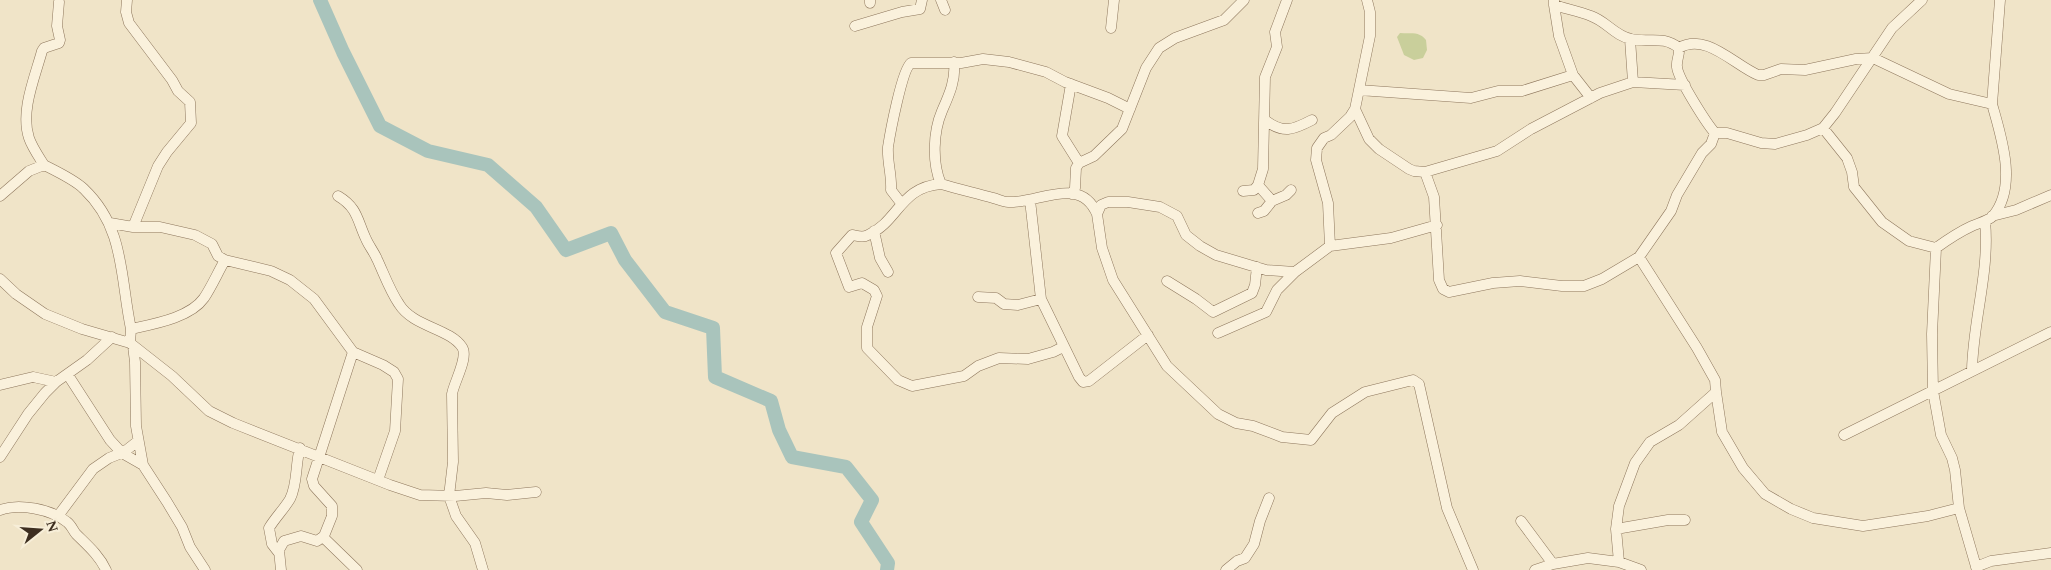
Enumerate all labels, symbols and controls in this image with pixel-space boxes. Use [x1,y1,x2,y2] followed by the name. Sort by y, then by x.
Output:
[15,505,65,555] north arrow
[40,518,64,535] text: N

